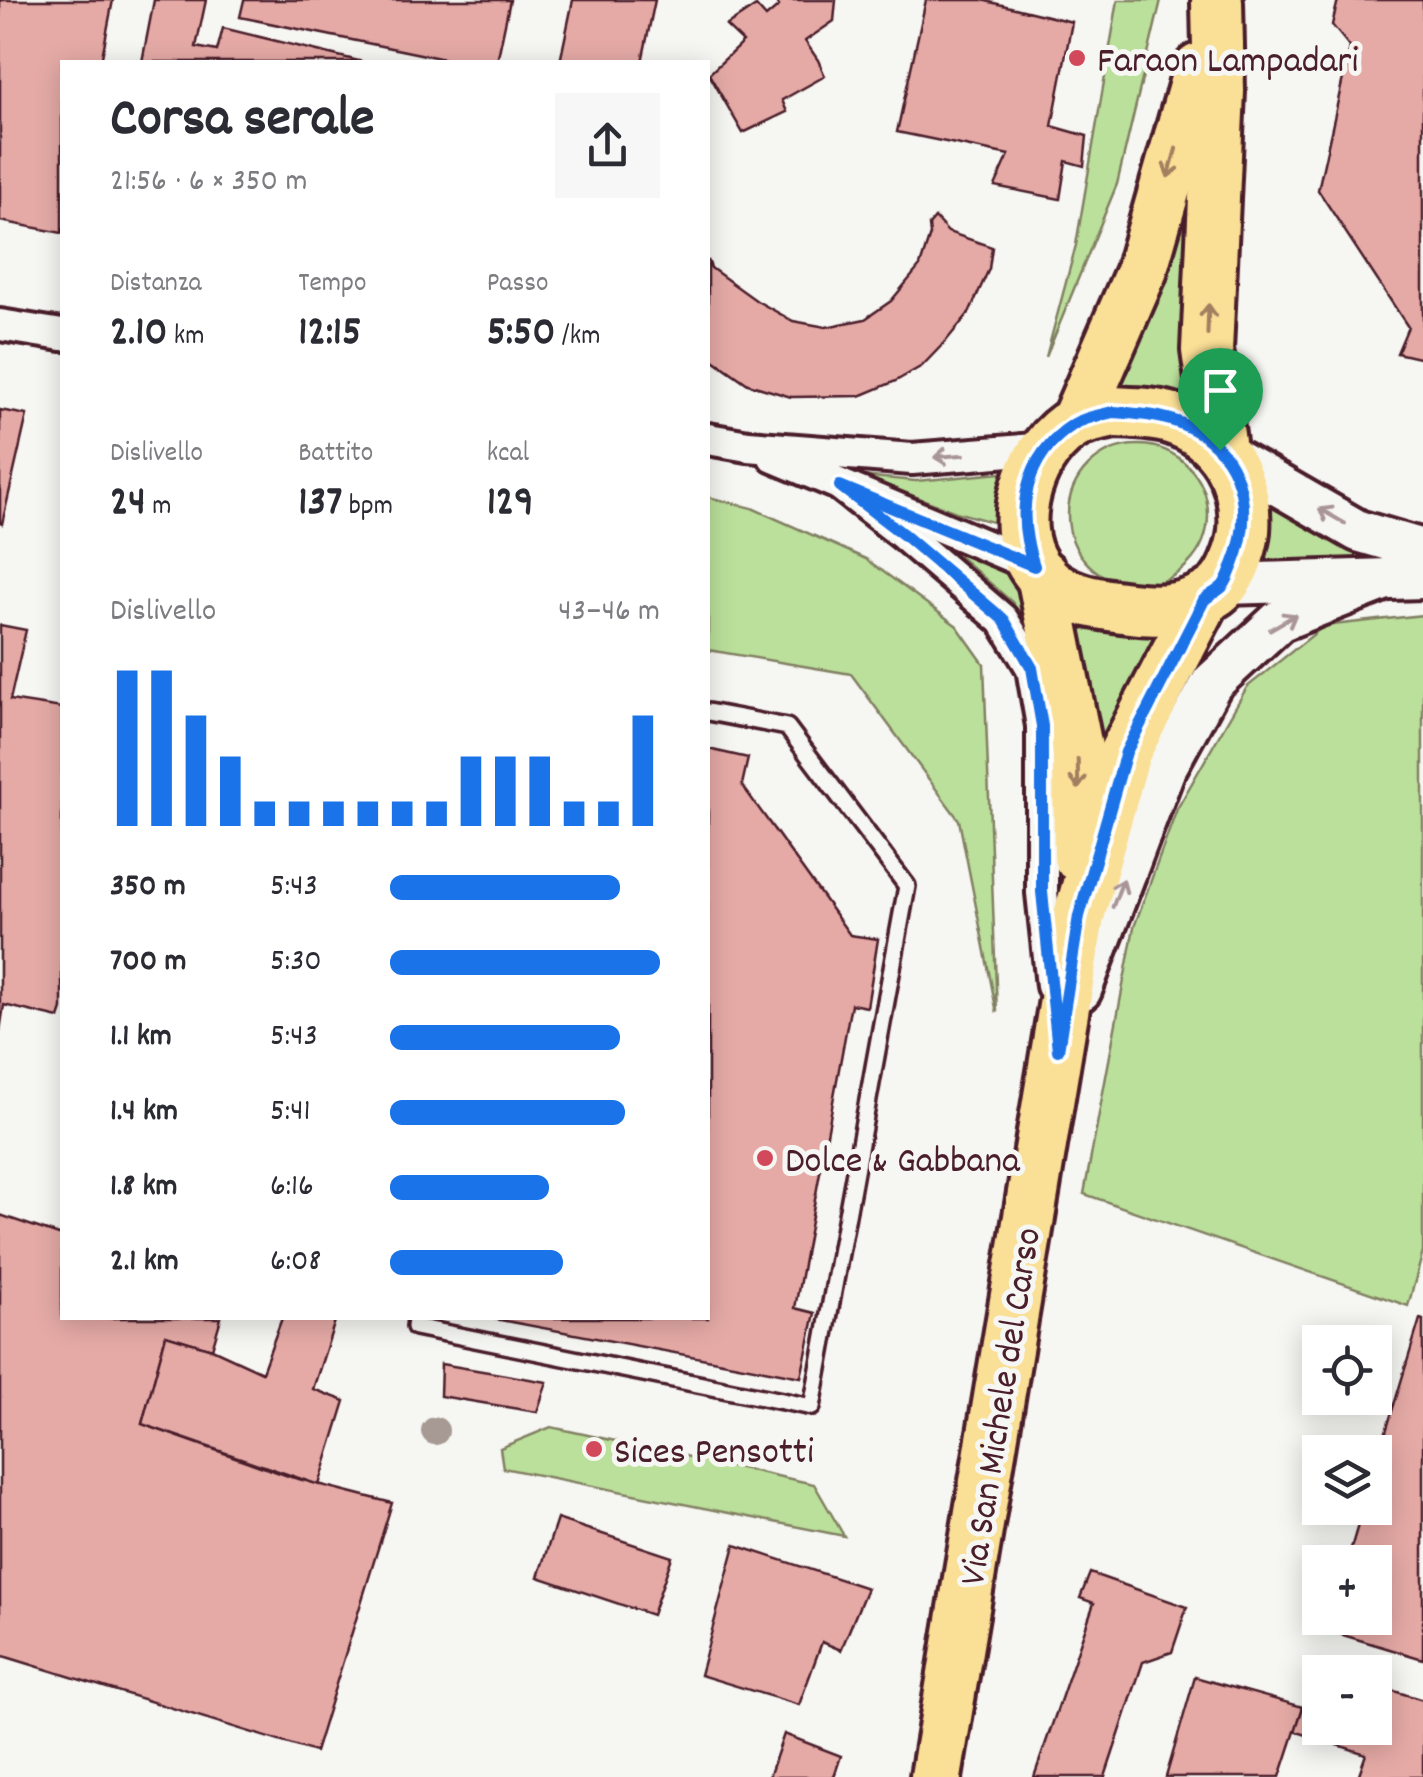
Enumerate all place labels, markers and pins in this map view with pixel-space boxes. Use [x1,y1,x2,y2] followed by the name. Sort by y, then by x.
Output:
[1097,36,1358,91] place label: Faraon Lampadari
[1066,47,1088,69] marker: Faraon Lampadari
[1178,348,1263,451] pin
[785,1136,1021,1191] place label: Dolce & Gabbana
[754,1147,776,1169] marker: Dolce & Gabbana
[614,1427,814,1482] place label: Sices Pensotti
[583,1438,605,1460] marker: Sices Pensotti

